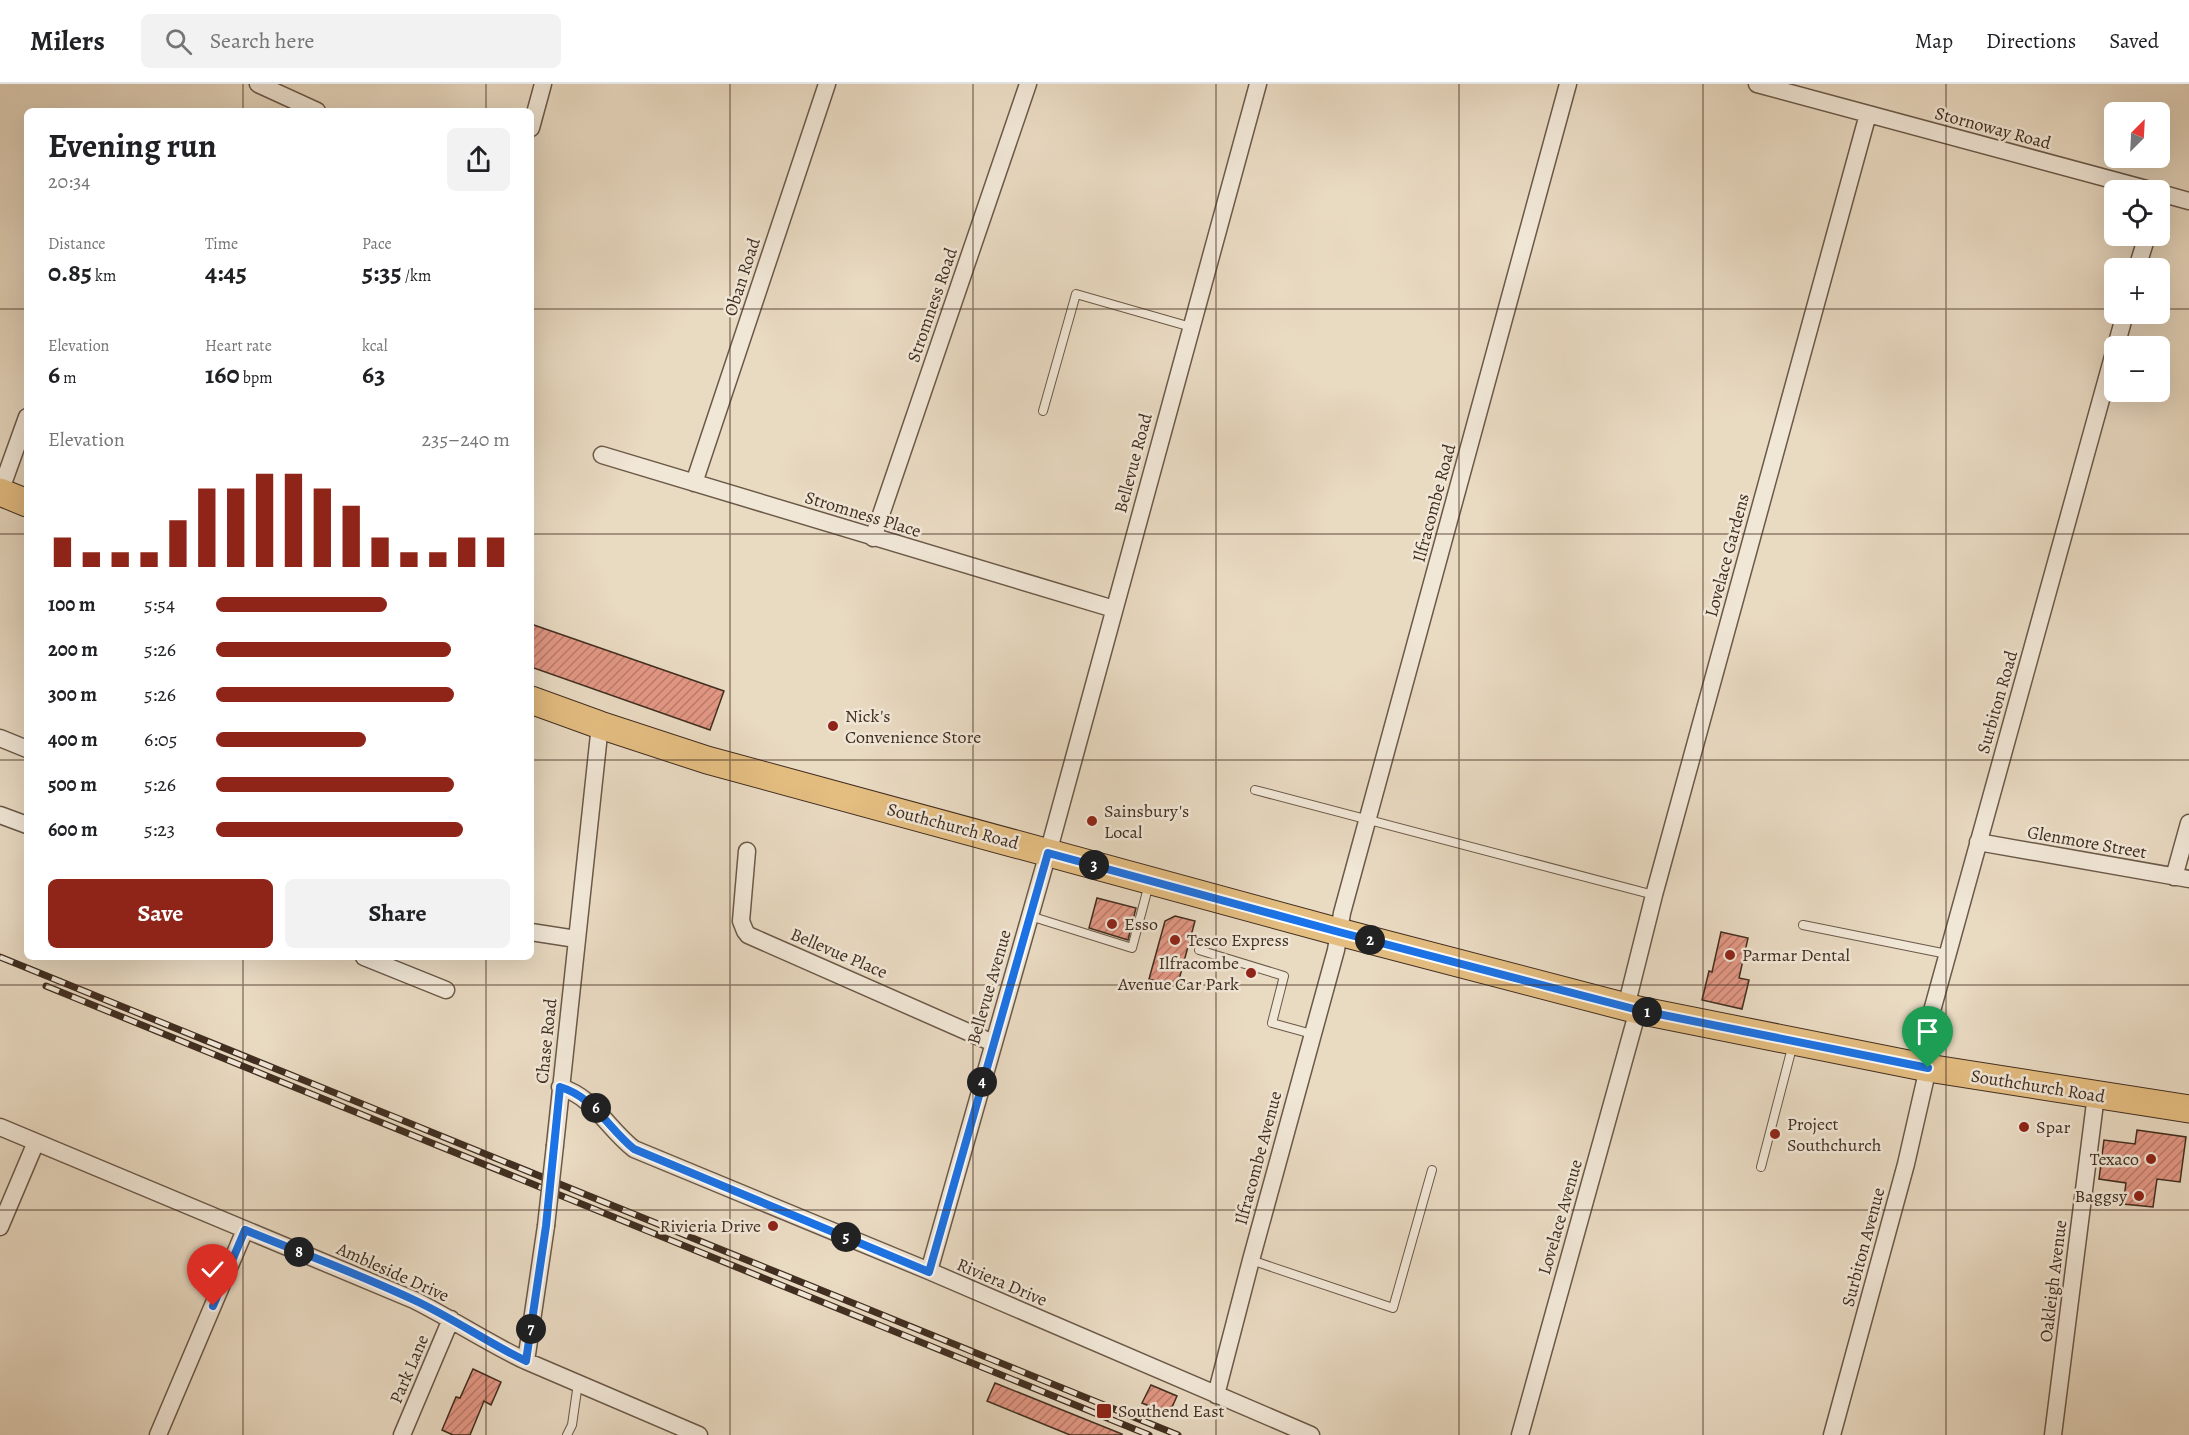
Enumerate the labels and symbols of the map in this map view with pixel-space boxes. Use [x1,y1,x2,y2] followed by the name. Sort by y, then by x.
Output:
[1932,101,2054,155] street label: Stornoway Road
[2104,102,2170,168] north arrow
[718,235,766,319] street label: Oban Road
[901,244,963,365] street label: Stromness Road
[1108,410,1158,516] street label: Bellevue Road
[1407,441,1461,565] street label: Ilfracombe Road
[802,485,924,543] street label: Stromness Place
[1699,490,1755,620] street label: Lovelace Gardens
[1971,647,2023,756] street label: Surbiton Road
[845,704,981,749] place label: Nick's Convenience Store
[826,719,840,733] marker: Nick's Convenience Store
[884,797,1022,855] street label: Southchurch Road
[1104,799,1189,844] place label: Sainsbury's Local
[1085,814,1099,828] marker: Sainsbury's Local
[2025,820,2149,864] street label: Glenmore Street
[1079,850,1109,880] pin: 3
[1124,912,1158,936] place label: Esso
[1105,917,1119,931] marker: Esso
[787,922,891,984] street label: Bellevue Place
[1355,925,1385,955] pin: 2
[961,927,1017,1047] street label: Bellevue Avenue
[1187,928,1289,952] place label: Tesco Express
[1168,933,1182,947] marker: Tesco Express
[1742,943,1851,967] place label: Parmar Dental
[1723,948,1737,962] marker: Parmar Dental
[1117,951,1239,996] place label: Ilfracombe Avenue Car Park
[1244,966,1258,980] marker: Ilfracombe Avenue Car Park
[530,997,562,1085] street label: Chase Road
[1632,997,1662,1027] pin: 1
[1902,1006,1953,1068] pin
[1969,1064,2107,1108] street label: Southchurch Road
[967,1067,997,1097] pin: 4
[1229,1088,1287,1228] street label: Ilfracombe Avenue
[581,1093,611,1123] pin: 6
[1787,1112,1882,1157] place label: Project Southchurch
[2036,1115,2070,1139] place label: Spar
[2017,1120,2031,1134] marker: Spar
[1768,1127,1782,1141] marker: Project Southchurch
[2090,1147,2139,1171] place label: Texaco
[2144,1152,2158,1166] marker: Texaco
[1532,1157,1588,1277] street label: Lovelace Avenue
[2075,1184,2128,1208] place label: Baggsy
[1836,1185,1890,1309] street label: Surbiton Avenue
[2132,1189,2146,1203] marker: Baggsy
[660,1214,761,1238] place label: Rivieria Drive
[2034,1218,2072,1344] street label: Oakleigh Avenue
[766,1219,780,1233] marker: Rivieria Drive
[831,1222,861,1252] pin: 5
[332,1236,453,1308] street label: Ambleside Drive
[284,1237,314,1267] pin: 8
[187,1244,238,1306] pin
[953,1252,1051,1312] street label: Riviera Drive
[516,1314,546,1344] pin: 7
[384,1331,434,1407] street label: Park Lane
[1118,1399,1224,1423] place label: Southend East
[1095,1402,1113,1420] marker: Southend East

